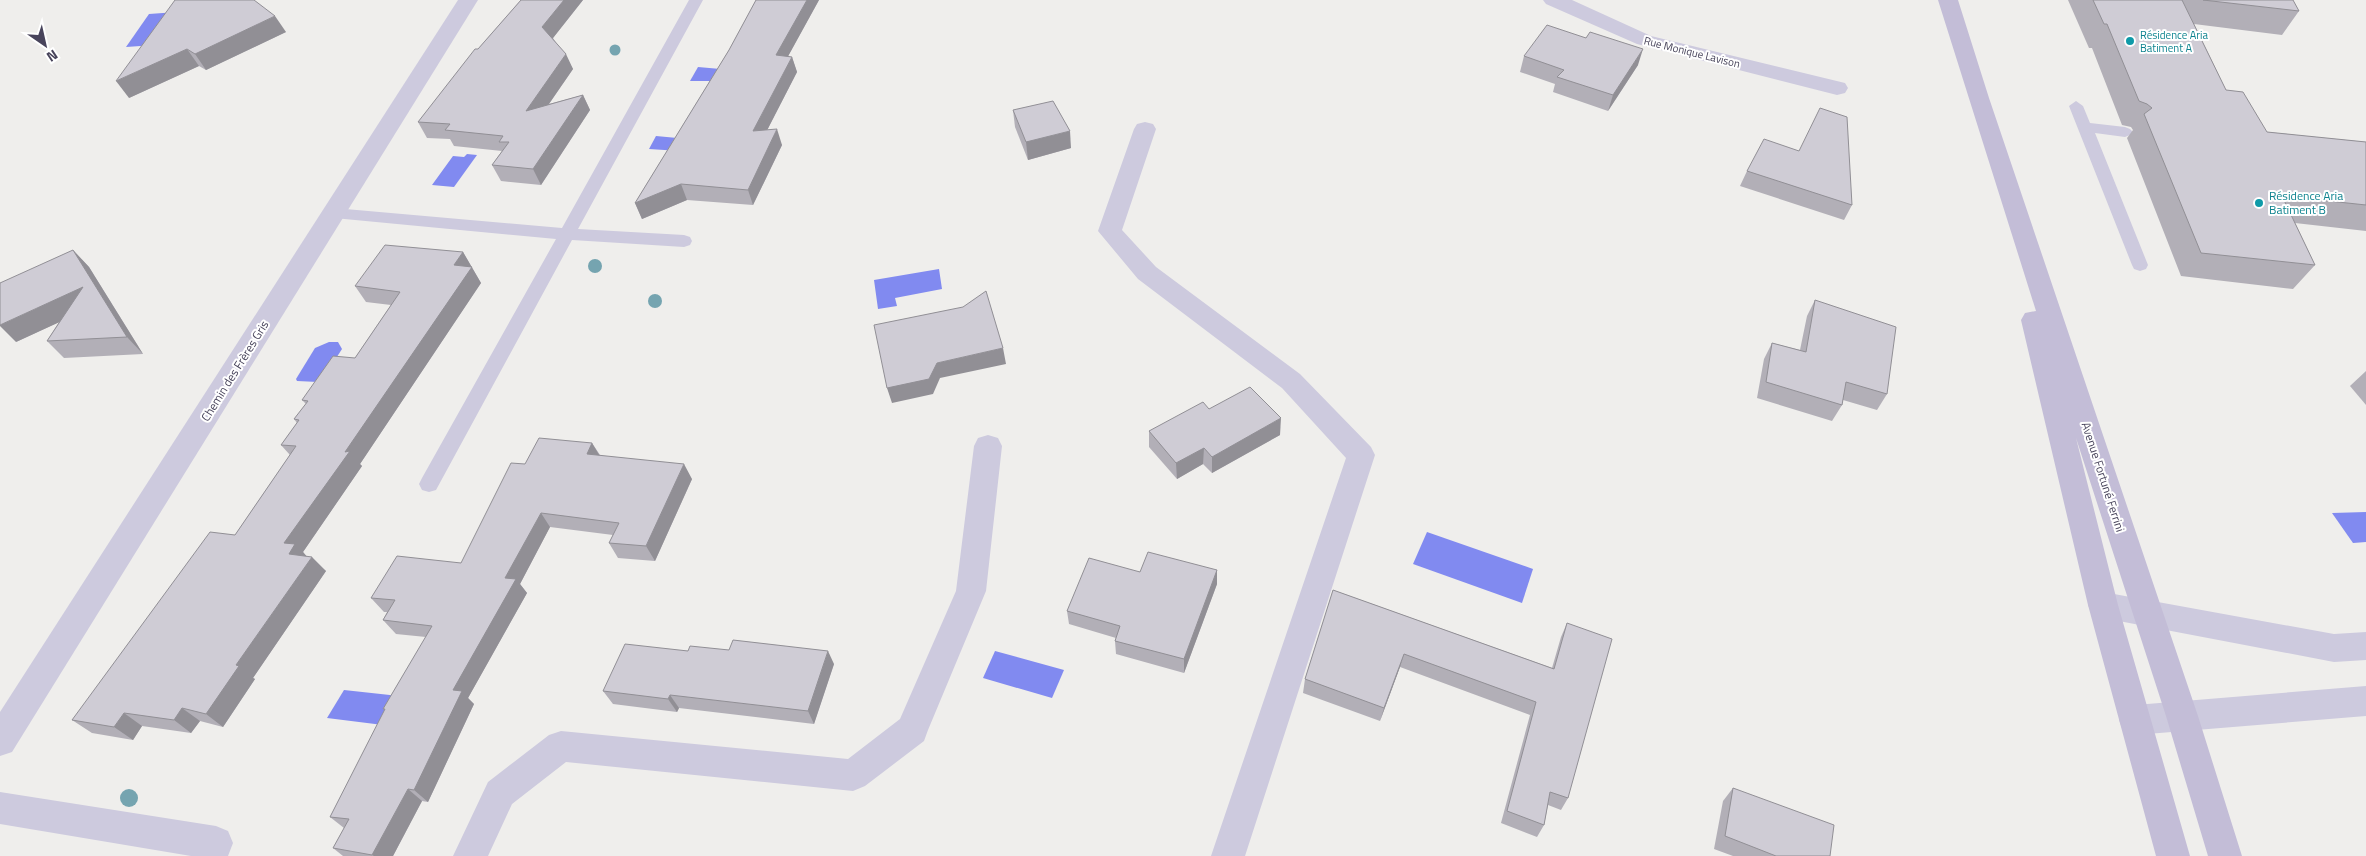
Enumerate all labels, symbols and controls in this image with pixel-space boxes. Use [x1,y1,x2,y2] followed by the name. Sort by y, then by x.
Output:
[20,20,70,70] north arrow
[2140,27,2209,56] place label: Résidence Aria Batiment A
[1642,32,1742,72] street label: Rue Monique Lavison
[2124,35,2136,47] marker: Résidence Aria Batiment A
[43,45,62,68] text: N
[2269,186,2343,219] place label: Résidence Aria Batiment B
[2253,197,2265,209] marker: Résidence Aria Batiment B
[196,316,273,425] street label: Chemin des Frères Gris
[2077,419,2130,534] street label: Avenue Fortuné Ferrini

